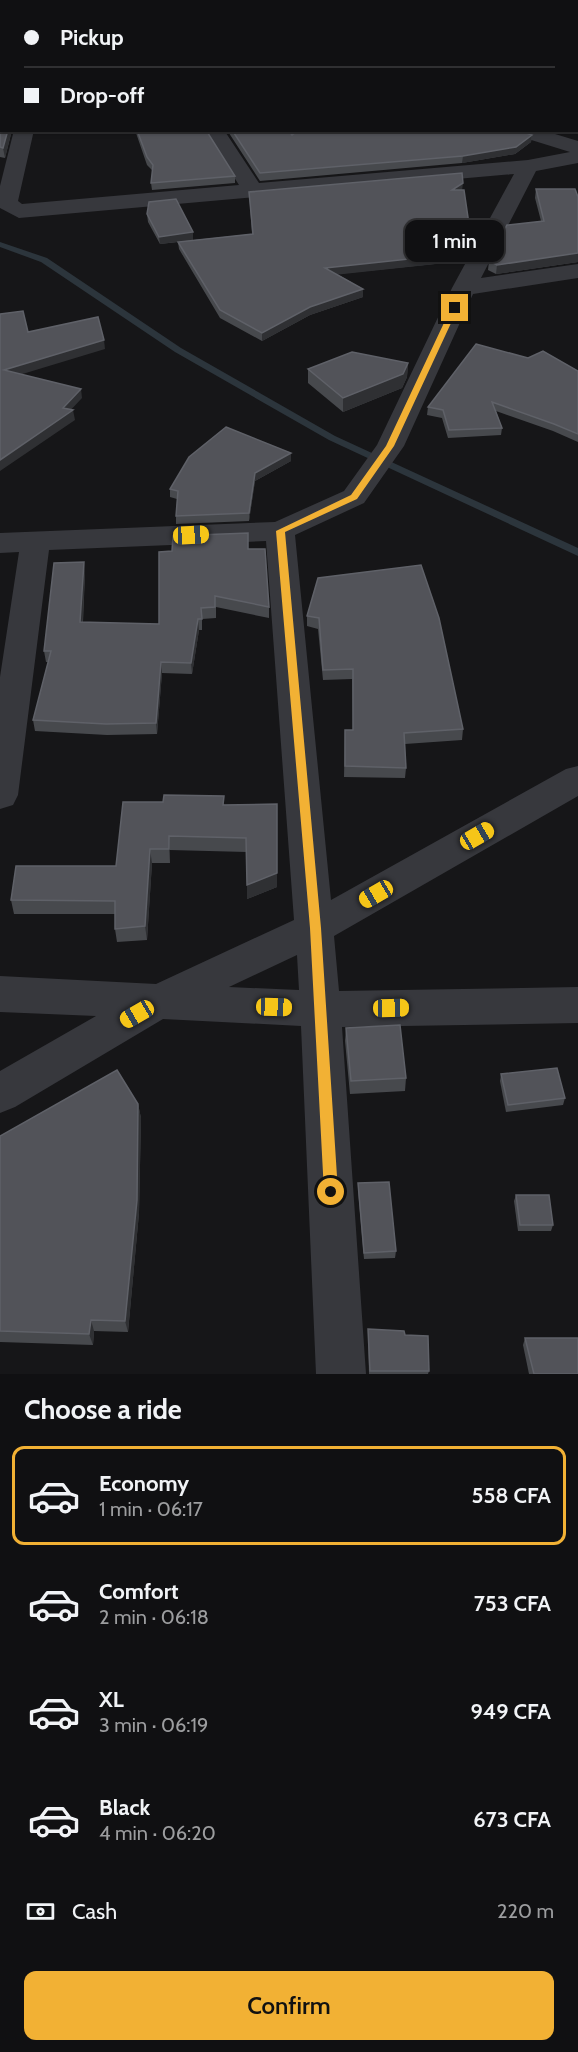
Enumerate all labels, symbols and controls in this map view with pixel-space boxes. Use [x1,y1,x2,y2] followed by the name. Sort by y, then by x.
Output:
[60,24,124,51] text: Pickup
[60,82,144,109] text: Drop-off
[406,221,504,263] callout: 1 min
[432,229,477,253] text: 1 min
[441,294,468,321] route end
[173,525,209,545] car
[457,819,497,853] car
[356,877,396,911] car
[117,997,157,1031] car
[256,997,292,1017] car
[373,999,409,1017] car
[317,1178,344,1205] route start
[24,1393,182,1426] text: Choose a ride
[27,1469,81,1523] icon: car
[99,1470,189,1497] text: Economy
[472,1482,551,1509] text: 558 CFA
[99,1497,203,1521] text: 1 min · 06:17
[27,1577,81,1631] icon: car
[99,1578,178,1605] text: Comfort
[474,1590,551,1617] text: 753 CFA
[99,1605,209,1629] text: 2 min · 06:18
[27,1685,81,1739] icon: car
[99,1686,124,1713] text: XL
[470,1698,551,1725] text: 949 CFA
[99,1713,208,1737] text: 3 min · 06:19
[27,1793,81,1847] icon: car
[99,1794,150,1821] text: Black
[473,1806,551,1833] text: 673 CFA
[99,1821,216,1845] text: 4 min · 06:20
[24,1895,57,1928] icon: cash
[72,1898,117,1925] text: Cash
[497,1899,554,1923] text: 220 m
[24,1971,554,2040] button: Confirm

